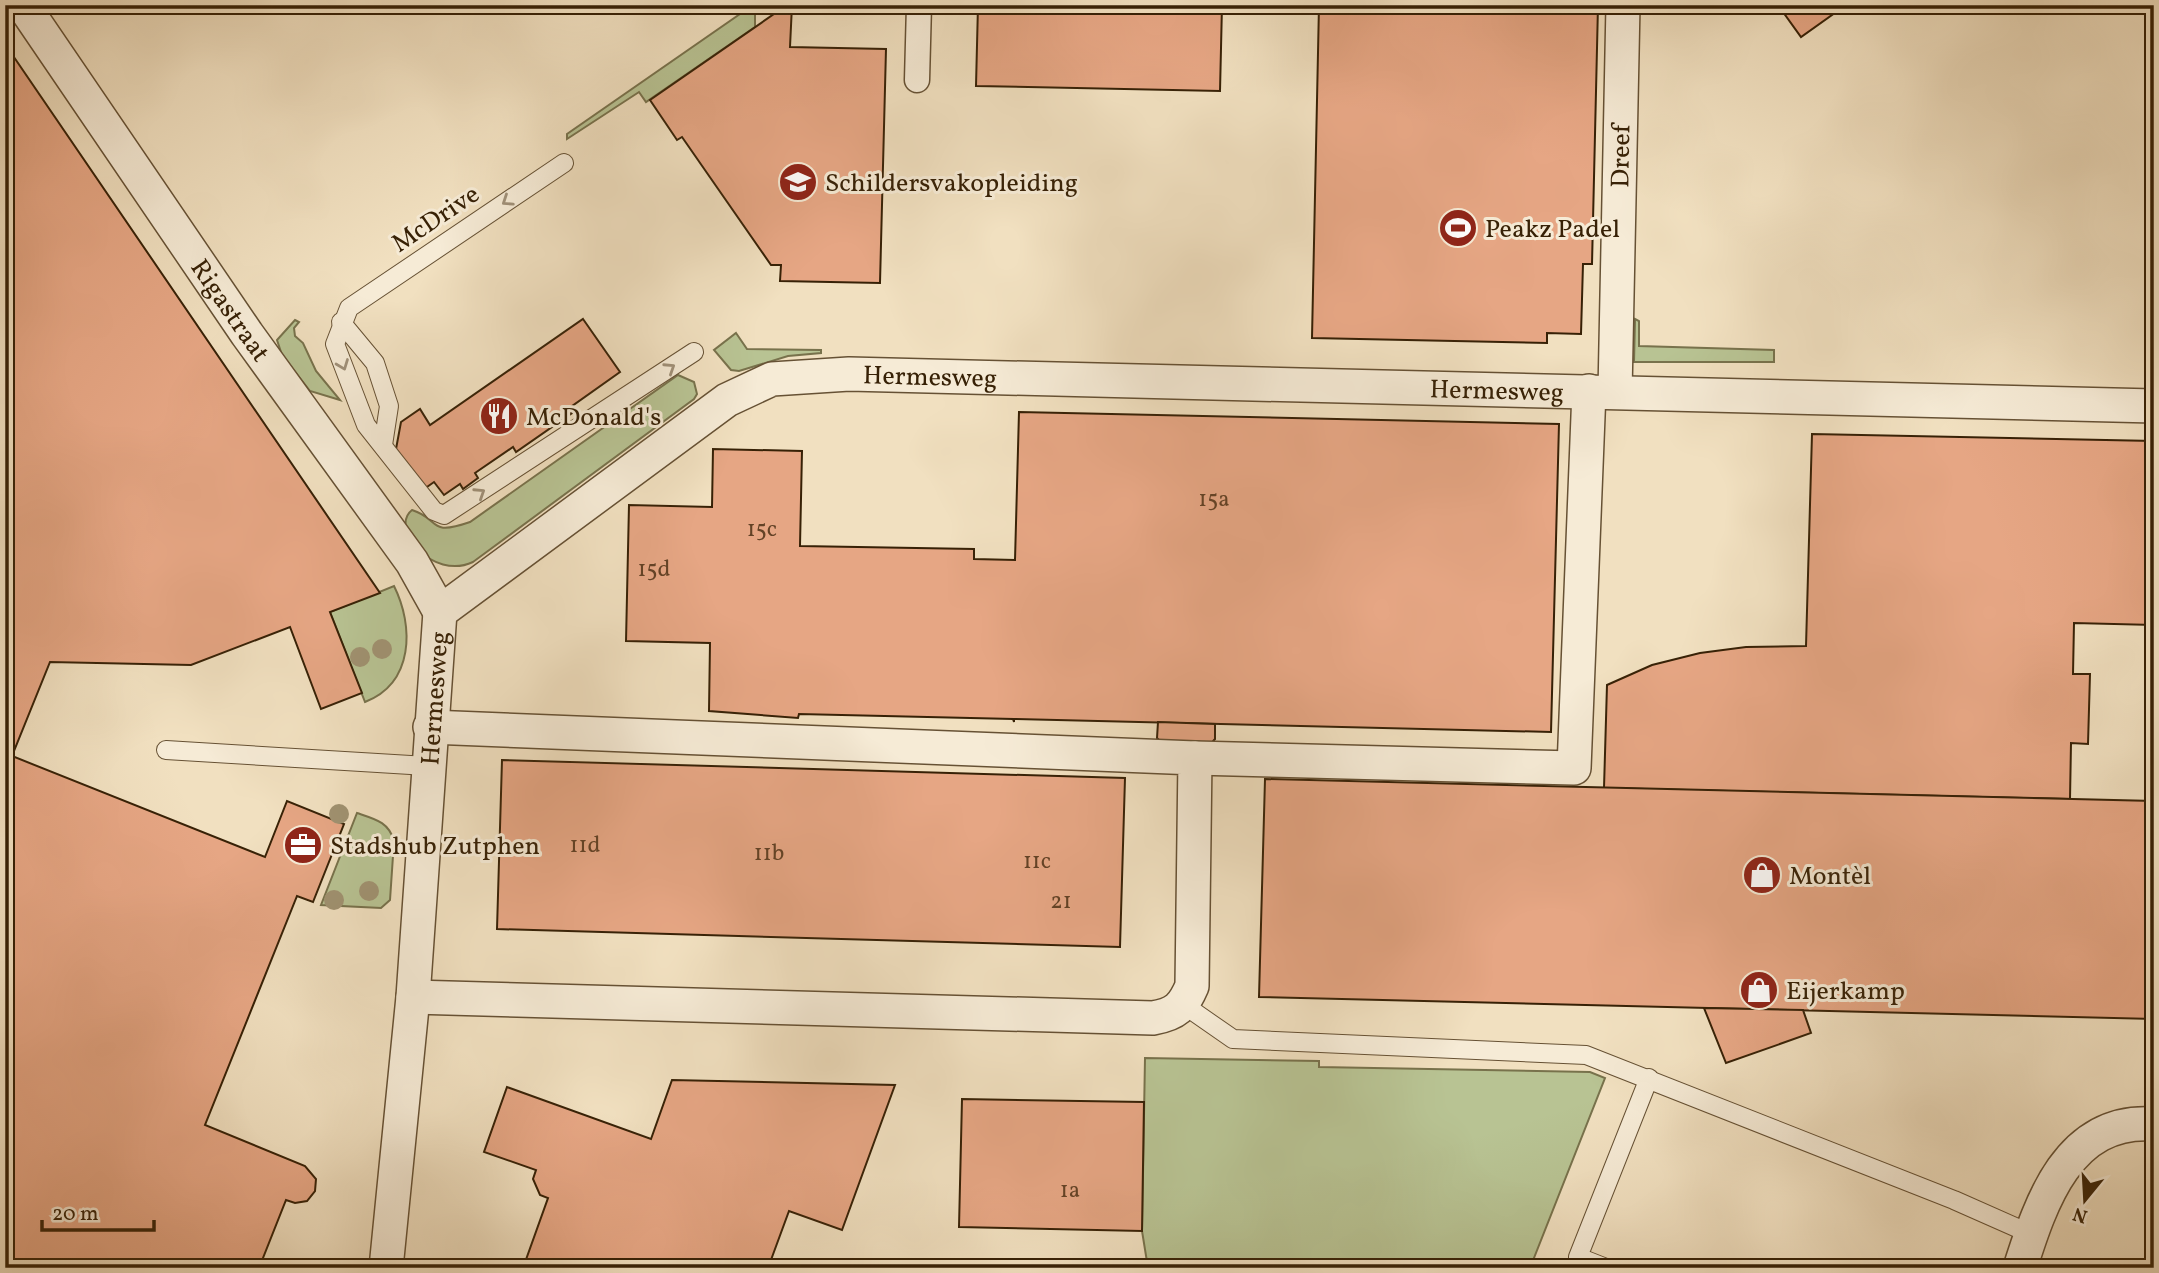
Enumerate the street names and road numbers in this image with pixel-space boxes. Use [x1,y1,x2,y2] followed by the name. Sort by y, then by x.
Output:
[1603,122,1641,188] street label: Dreef
[385,177,487,262] street label: McDrive
[181,252,277,370] street label: Rigastraat
[862,358,998,398] street label: Hermesweg
[1429,372,1564,412] street label: Hermesweg
[413,630,459,766] street label: Hermesweg

